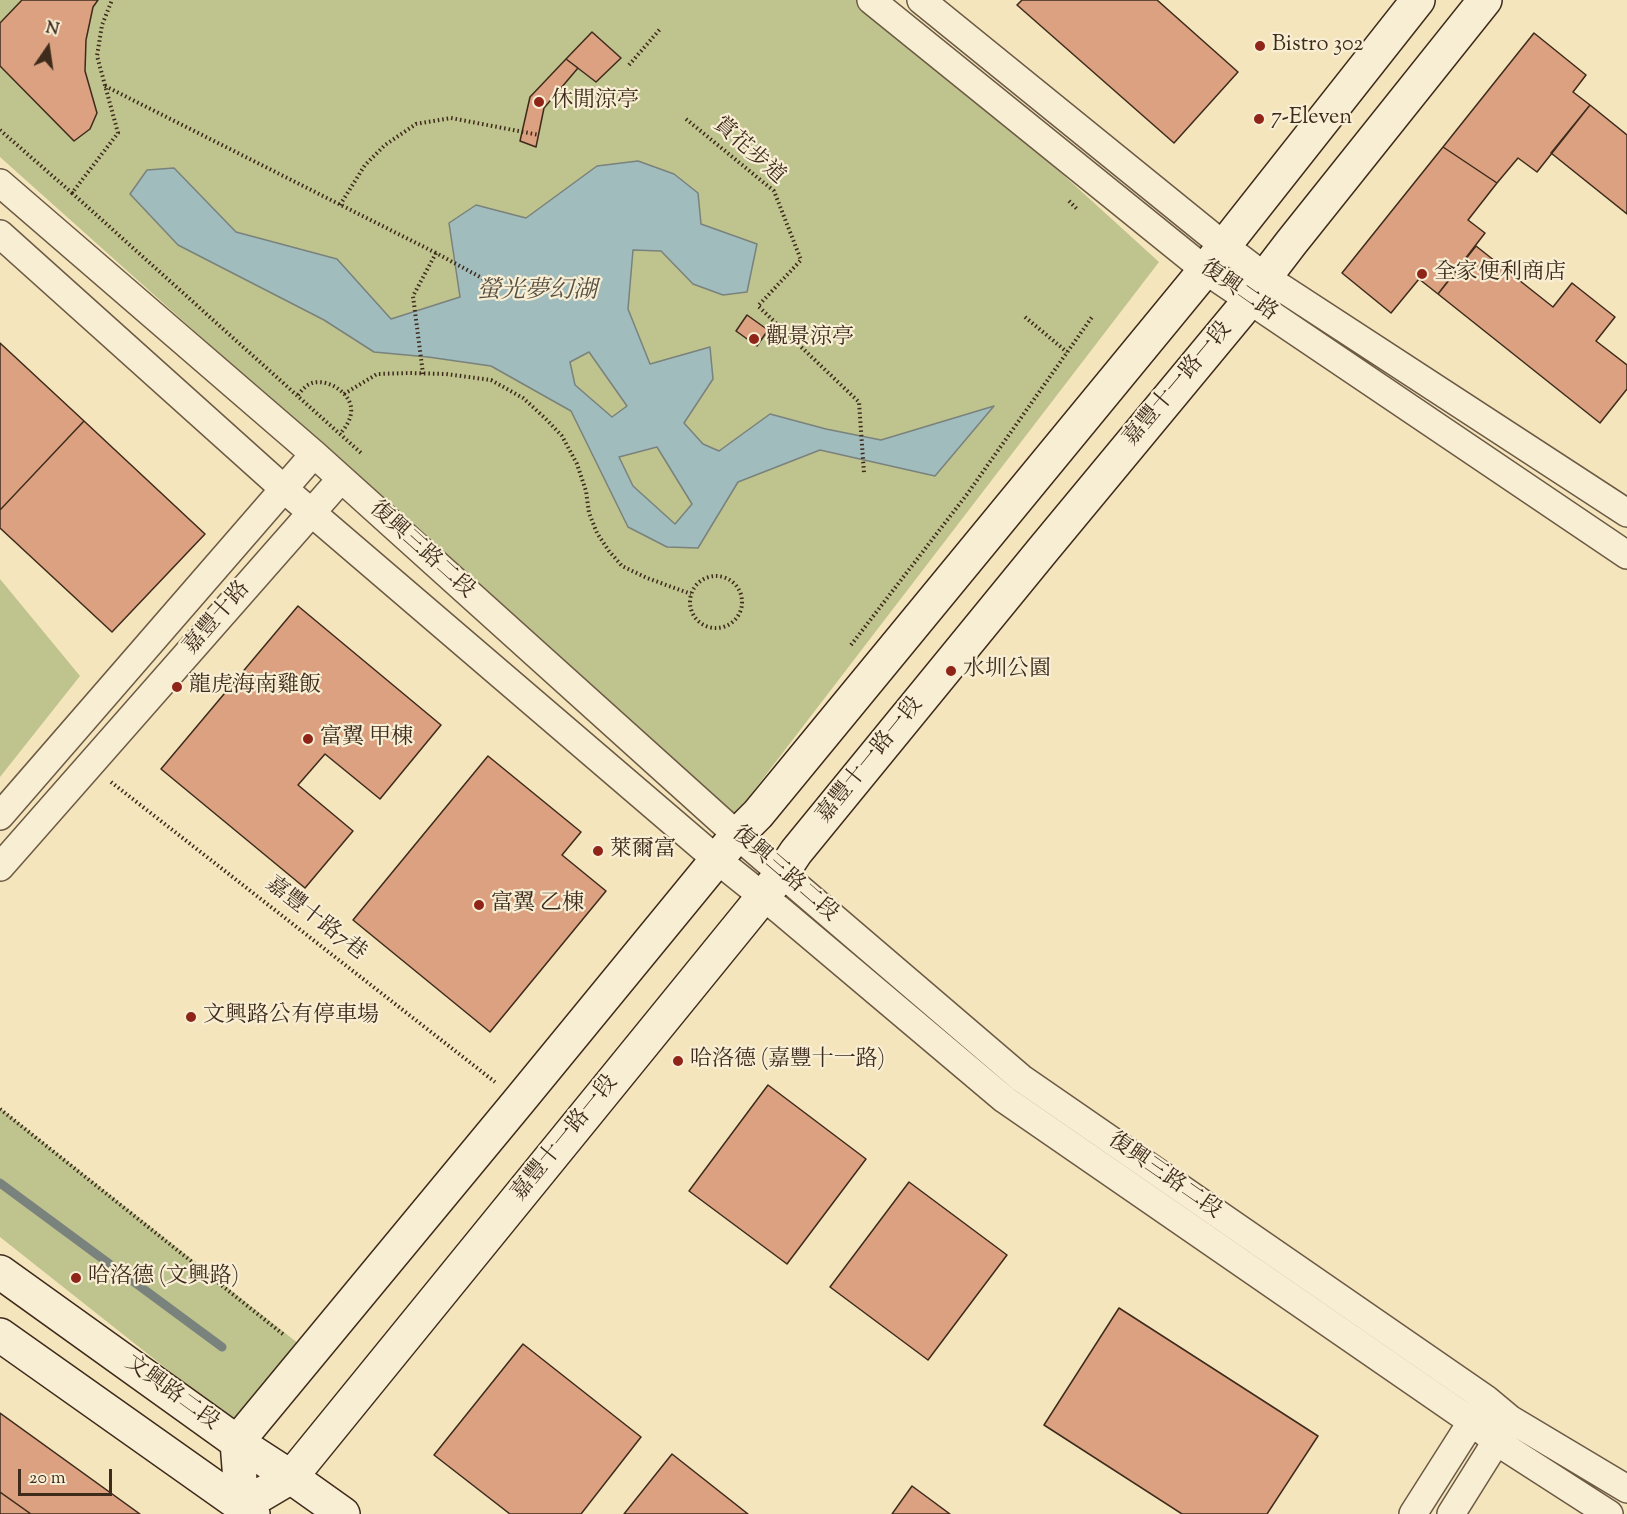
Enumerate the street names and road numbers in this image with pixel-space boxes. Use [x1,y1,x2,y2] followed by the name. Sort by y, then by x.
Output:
[706,113,790,191] street label: 賞花步道
[1194,256,1282,328] street label: 復興二路
[1119,318,1239,452] street label: 嘉豐十一路一段
[363,497,479,605] street label: 復興三路二段
[179,577,257,661] street label: 嘉豐十路
[812,693,930,829] street label: 嘉豐十一路一段
[726,822,842,928] street label: 復興三路二段
[259,872,371,968] street label: 嘉豐十路7巷
[507,1071,625,1207] street label: 嘉豐十一路一段
[1102,1128,1226,1226] street label: 復興三路二段
[119,1351,223,1437] street label: 文興路二段

